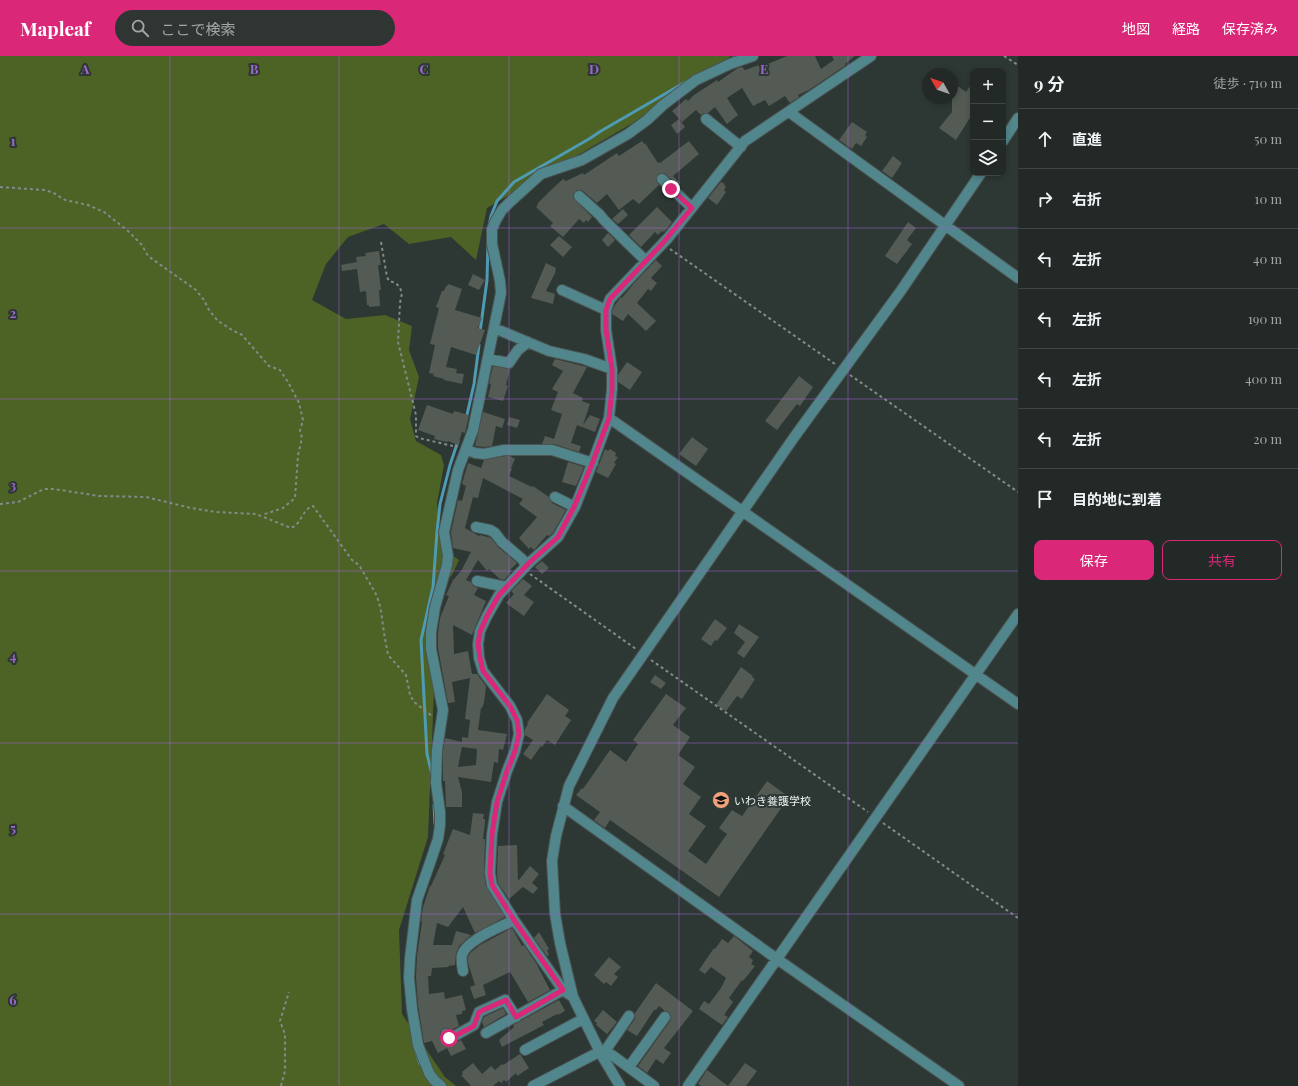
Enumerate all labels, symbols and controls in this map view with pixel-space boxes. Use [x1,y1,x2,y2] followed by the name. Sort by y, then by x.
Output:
[115,10,395,46] search box
[20,15,91,41] text: Mapleaf
[129,17,151,39] icon: search
[161,19,236,39] text: ここで検索
[1122,19,1150,38] text: 地図
[1172,19,1200,38] text: 経路
[1222,19,1278,38] text: 保存済み
[80,60,90,77] text: A
[250,60,259,77] text: B
[419,60,429,77] text: C
[589,60,599,77] text: D
[760,60,768,77] text: E
[922,68,958,104] north arrow
[970,68,1006,176] map controls
[970,68,1006,104] button: +
[1034,72,1064,94] text: 9 分
[1213,74,1282,91] text: 徒歩 · 710 m
[970,104,1006,140] button: −
[1034,128,1056,150] icon: ahead
[1072,129,1102,149] text: 直進
[1254,130,1282,147] text: 50 m
[11,132,16,149] text: 1
[970,140,1006,176] button: layers
[662,180,680,198] route end
[1034,188,1056,210] icon: right
[1072,189,1102,209] text: 右折
[1255,190,1282,207] text: 10 m
[1034,248,1056,270] icon: left
[1072,249,1102,269] text: 左折
[1253,250,1282,267] text: 40 m
[10,304,17,321] text: 2
[1034,308,1056,330] icon: left
[1072,309,1102,329] text: 左折
[1248,310,1282,327] text: 190 m
[1034,368,1056,390] icon: left
[1072,369,1102,389] text: 左折
[1245,370,1282,387] text: 400 m
[1034,428,1056,450] icon: left
[1072,429,1102,449] text: 左折
[1253,430,1282,447] text: 20 m
[10,476,16,493] text: 3
[1034,488,1056,510] icon: arrive
[1072,489,1162,509] text: 目的地に到着
[1034,540,1154,580] button: 保存
[1162,540,1282,580] button: 共有
[10,647,17,664] text: 4
[711,790,731,810] school or university icon: いわき養護学校
[734,793,811,808] place label: いわき養護学校
[10,819,16,836] text: 5
[9,991,17,1008] text: 6
[440,1029,458,1047] route start

